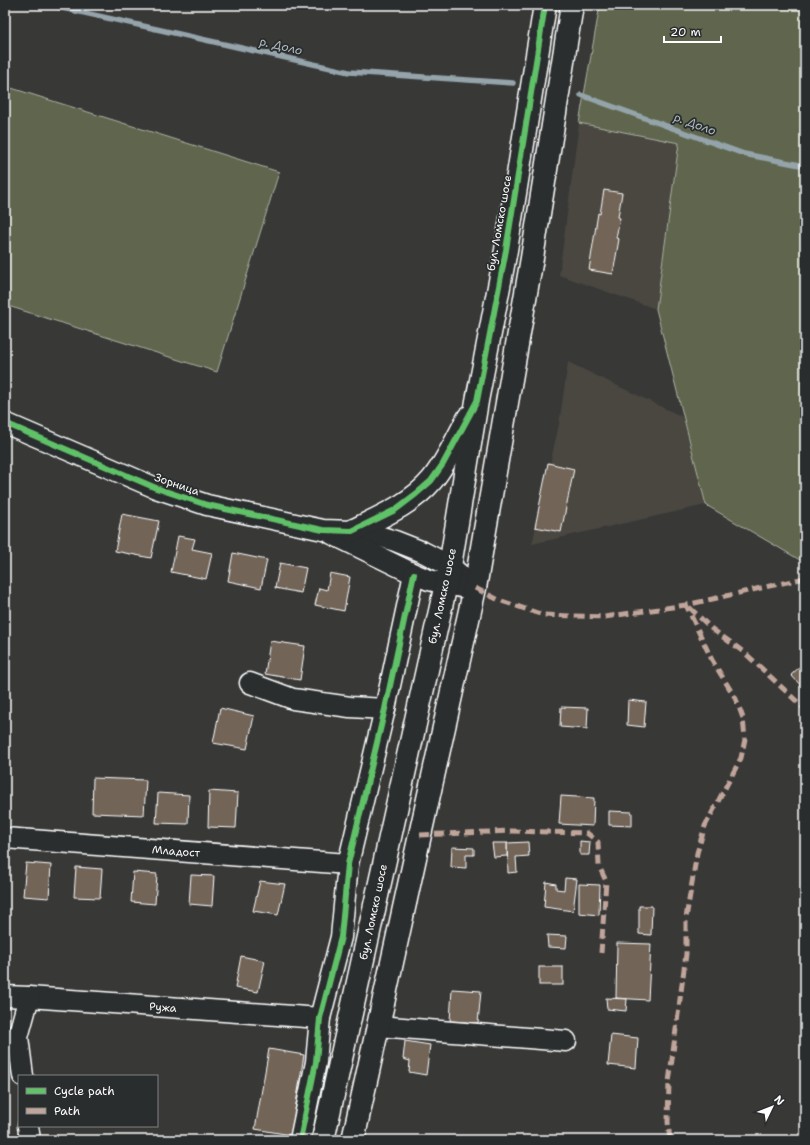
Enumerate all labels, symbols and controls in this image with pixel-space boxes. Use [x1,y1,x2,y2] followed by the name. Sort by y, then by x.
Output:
[664,18,721,44] scale bar
[670,24,701,40] text: 20 m
[257,33,304,59] water label: р. Доло
[671,109,718,139] water label: р. Доло
[484,174,515,272] street label: бул. Ломско шосе
[152,470,201,499] street label: Зорница
[425,547,460,645] street label: бул. Ломско шосе
[151,842,201,861] street label: Младост
[356,863,391,961] street label: бул. Ломско шосе
[149,999,177,1016] street label: Ружа
[18,1075,158,1127] legend
[54,1083,115,1099] text: Cycle path
[752,1087,792,1127] north arrow
[770,1092,788,1109] text: N
[54,1103,80,1119] text: Path

